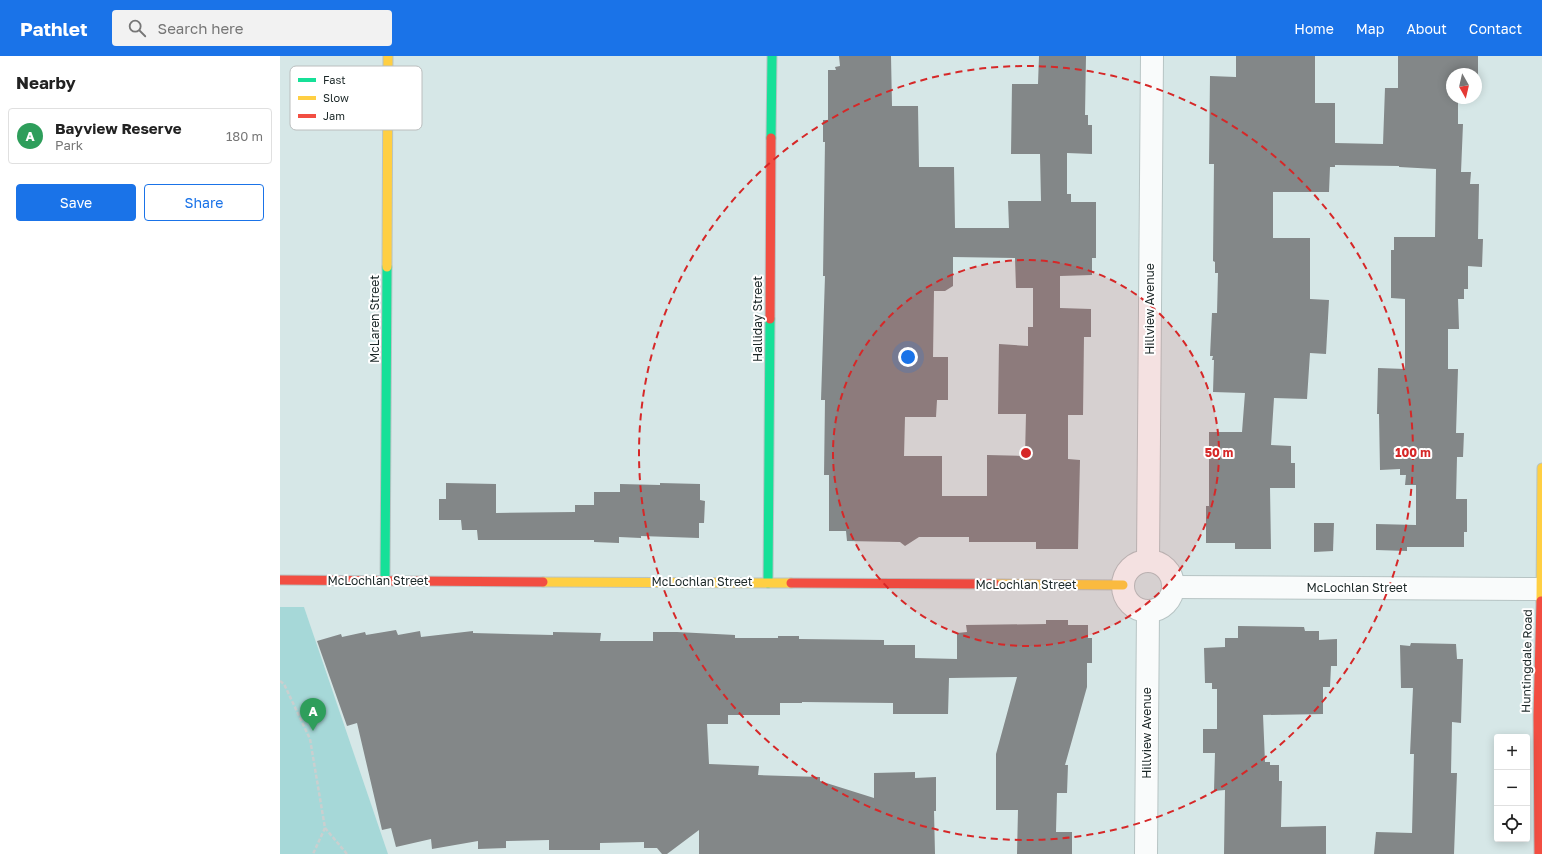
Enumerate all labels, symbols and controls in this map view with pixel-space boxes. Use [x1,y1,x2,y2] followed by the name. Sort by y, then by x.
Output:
[112,10,392,46] search box
[20,17,88,40] text: Pathlet
[126,17,148,39] icon: search
[158,19,244,37] text: Search here
[1294,20,1334,37] text: Home
[1356,20,1384,37] text: Map
[1406,20,1447,37] text: About
[1469,20,1522,37] text: Contact
[290,66,422,130] legend
[1446,68,1482,104] north arrow
[16,72,76,93] text: Nearby
[323,73,346,86] text: Fast
[323,91,349,104] text: Slow
[323,109,345,122] text: Jam
[55,119,182,137] text: Bayview Reserve
[25,128,35,144] text: A
[226,128,263,144] text: 180 m
[55,137,83,153] text: Park
[16,184,136,221] button: Save
[144,184,264,221] button: Share
[1142,263,1157,355] street label: Hillview Avenue
[367,275,382,363] street label: McLaren Street
[750,276,765,362] street label: Halliday Street
[898,347,918,367] your location
[1205,445,1233,460] text: 50 m
[1395,445,1431,460] text: 100 m
[1019,446,1033,460] centre of rings
[327,573,429,588] street label: McLochlan Street
[651,574,753,589] street label: McLochlan Street
[975,577,1077,592] street label: McLochlan Street
[1306,580,1408,595] street label: McLochlan Street
[1518,609,1535,713] street label: Huntingdale Road
[1139,687,1154,779] street label: Hillview Avenue
[300,698,326,731] pin: A
[1494,734,1530,842] map controls
[1494,734,1530,770] button: +
[1494,770,1530,806] button: −
[1494,806,1530,842] button: locate

